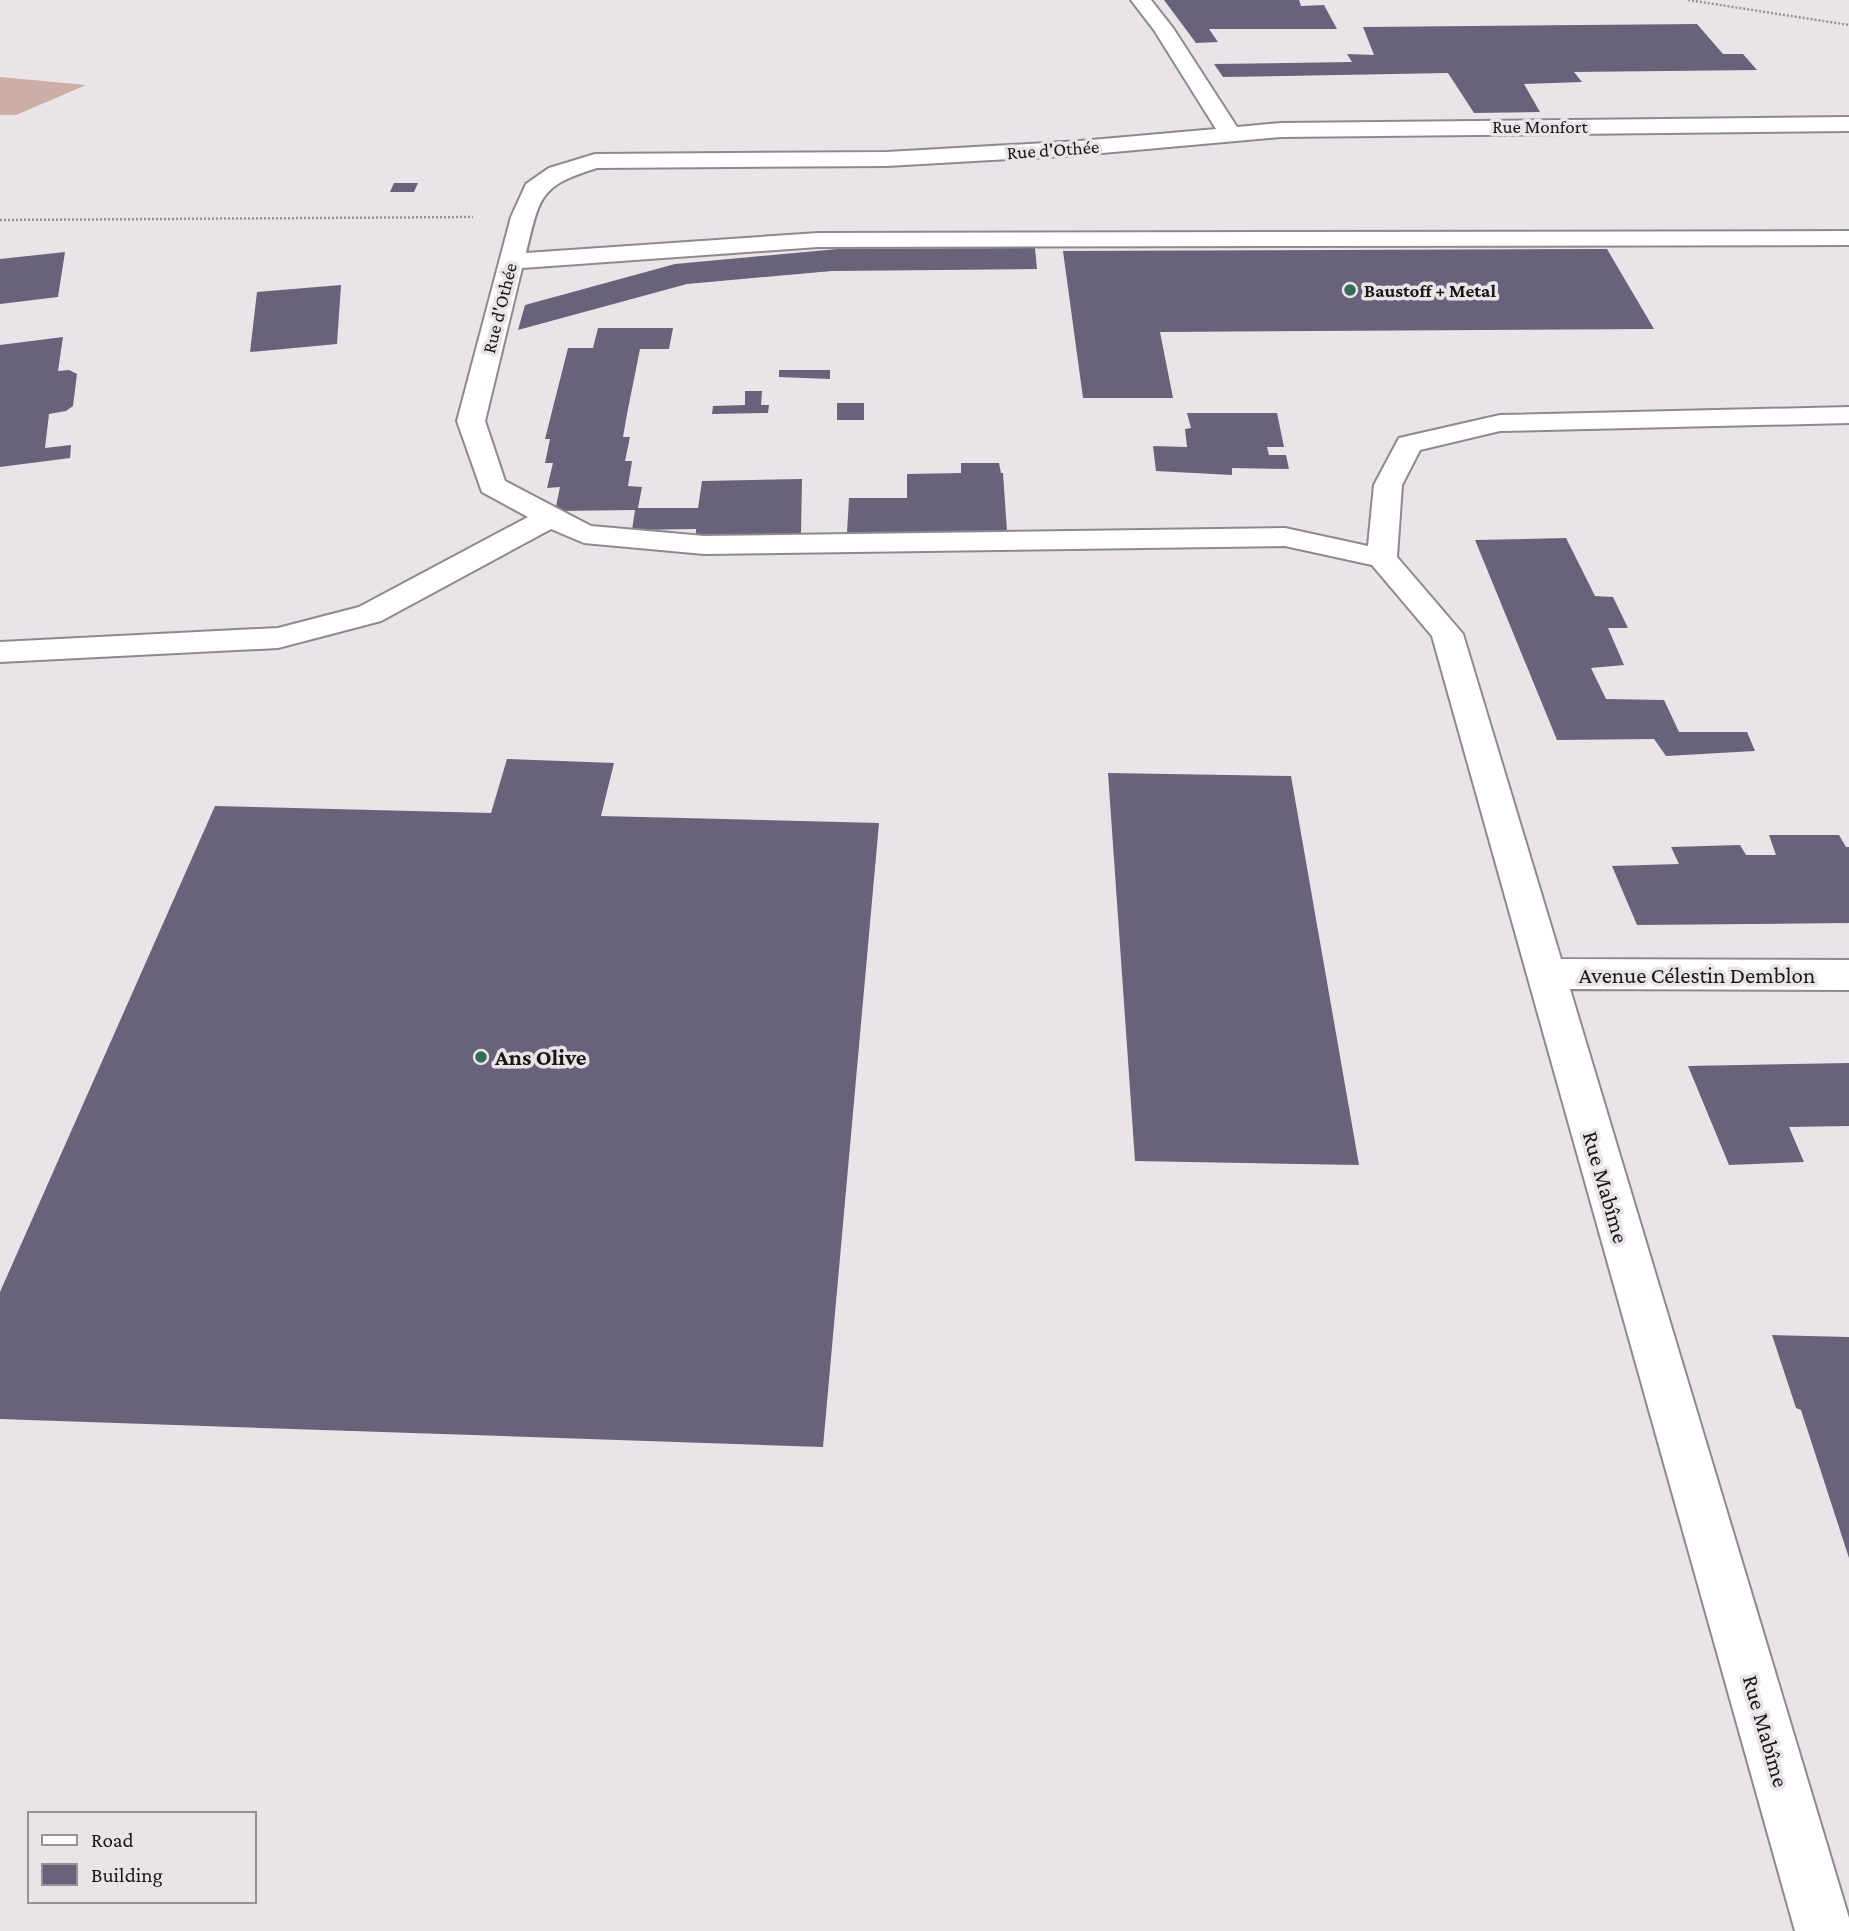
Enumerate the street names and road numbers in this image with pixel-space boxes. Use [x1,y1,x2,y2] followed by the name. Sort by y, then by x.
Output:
[1492,116,1589,137] street label: Rue Monfort
[1006,136,1100,163] street label: Rue d'Othée
[478,261,521,356] street label: Rue d'Othée
[1579,962,1815,988] street label: Avenue Célestin Demblon
[1578,1128,1634,1246] street label: Rue Mabîme
[1738,1672,1794,1790] street label: Rue Mabîme

